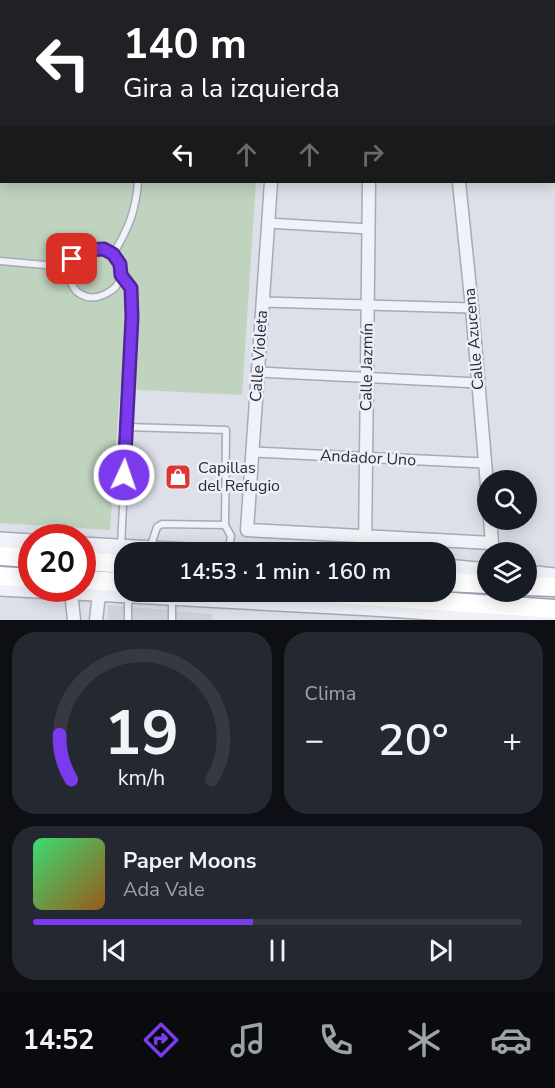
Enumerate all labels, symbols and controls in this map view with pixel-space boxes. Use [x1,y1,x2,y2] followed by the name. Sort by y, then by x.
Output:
[123,16,247,73] text: 140 m
[24,24,102,102] icon: left
[123,70,340,107] text: Gira a la izquierda
[167,138,200,171] icon: left
[230,138,263,171] icon: ahead
[293,138,326,171] icon: ahead
[356,138,389,171] icon: right
[46,233,97,284] pin
[55,242,88,275] icon: arrive
[459,287,489,391] street label: Calle Azucena
[245,309,273,403] street label: Calle Violeta
[355,323,379,411] street label: Calle Jazmín
[92,443,156,507] position arrow
[319,444,417,472] street label: Andador Uno
[198,457,280,497] place label: Capillas del Refugio
[163,462,193,492] shop icon: Capillas del Refugio
[477,470,537,602] map controls
[477,470,537,530] button: search
[18,524,96,602] speed limit sign: 20
[477,542,537,602] button: layers
[179,557,391,587] text: 14:53 · 1 min · 160 m
[305,680,356,707] text: Clima
[104,691,179,776] text: 19
[378,710,449,771] text: 20°
[305,718,324,763] text: −
[502,718,522,763] text: +
[118,763,165,793] text: km/h
[123,846,257,876] text: Paper Moons
[123,876,205,903] text: Ada Vale
[98,934,131,967] icon: previous
[261,934,294,967] icon: pause
[424,934,457,967] icon: next
[140,1019,182,1061] icon: directions
[227,1019,269,1061] icon: music
[315,1019,357,1061] icon: phone
[403,1019,445,1061] icon: climate
[490,1019,532,1061] icon: car
[23,1022,94,1059] text: 14:52

